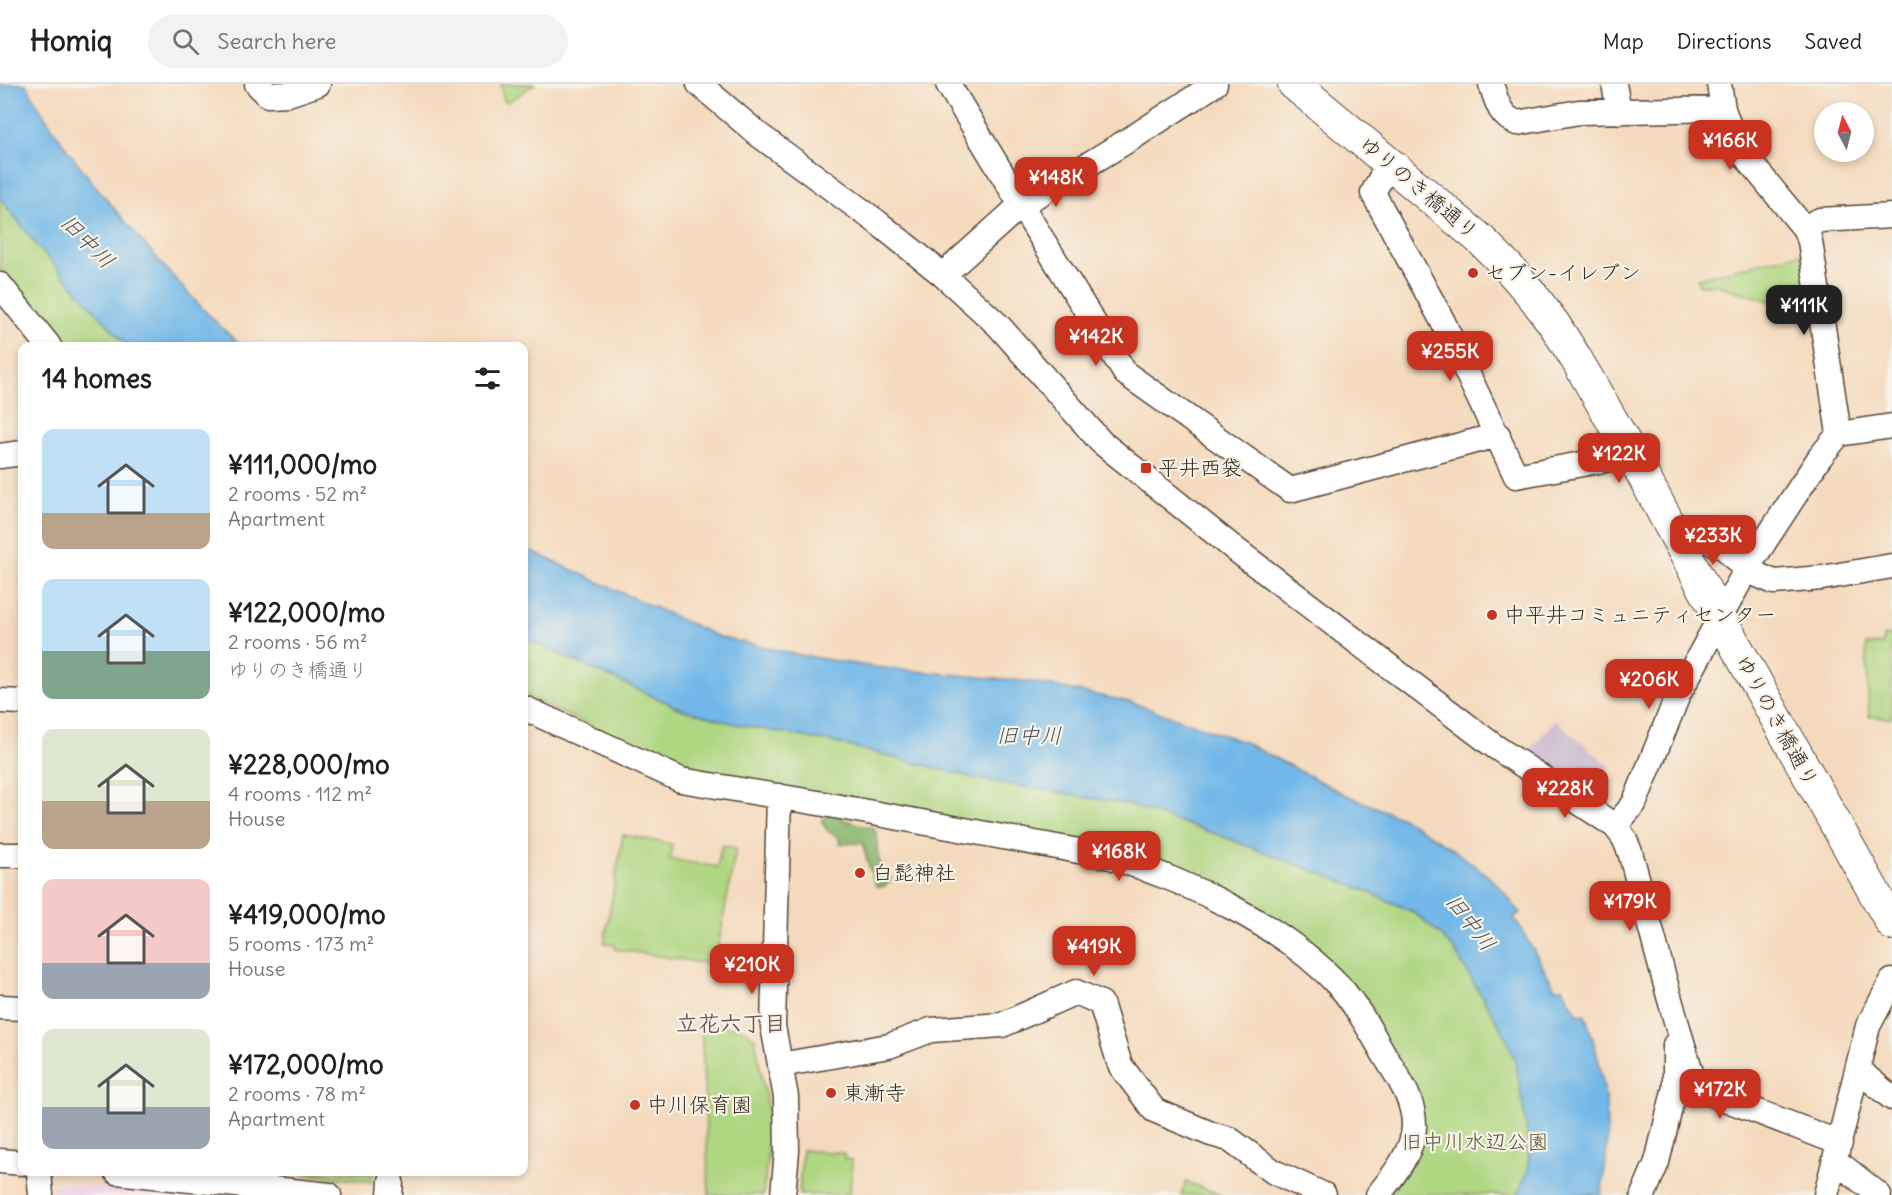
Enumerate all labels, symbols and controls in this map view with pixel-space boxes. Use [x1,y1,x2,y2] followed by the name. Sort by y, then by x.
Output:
[148,14,568,68] search box
[30,23,112,59] text: Homiq
[169,25,202,58] icon: search
[217,27,336,55] text: Search here
[1603,28,1644,55] text: Map
[1677,28,1771,55] text: Directions
[1804,28,1862,55] text: Saved
[1814,102,1874,162] north arrow
[1814,102,1874,162] map controls
[1688,120,1772,171] pin: ¥166K
[1702,127,1758,152] text: ¥166K
[1354,130,1484,245] street label: ゆりのき橋通り
[1014,157,1098,208] pin: ¥148K
[1028,164,1084,189] text: ¥148K
[55,208,121,274] water label: 旧中川
[1485,259,1641,286] place label: セブン-イレブン
[1466,266,1480,280] marker: セブン-イレブン
[1762,285,1846,336] pin: ¥111K
[1780,292,1828,317] text: ¥111K
[1054,316,1138,367] pin: ¥142K
[1069,323,1123,348] text: ¥142K
[1408,331,1492,382] pin: ¥255K
[1421,338,1479,363] text: ¥255K
[42,362,152,395] text: 14 homes
[471,362,504,395] icon: filters
[1577,433,1661,484] pin: ¥122K
[1592,440,1646,465] text: ¥122K
[228,448,377,481] text: ¥111,000/mo
[90,453,162,525] icon: home
[1158,454,1242,481] place label: 平井西袋
[1139,461,1153,475] marker: 平井西袋
[228,481,367,506] text: 2 rooms · 52 m²
[228,506,325,531] text: Apartment
[1671,515,1755,566] pin: ¥233K
[1684,522,1742,547] text: ¥233K
[228,596,385,629] text: ¥122,000/mo
[1504,601,1776,628] place label: 中平井コミュニティセンター
[90,603,162,675] icon: home
[1485,608,1499,622] marker: 中平井コミュニティセンター
[228,629,368,654] text: 2 rooms · 56 m²
[1730,650,1825,792] street label: ゆりのき橋通り
[228,657,368,682] text: ゆりのき橋通り
[1607,659,1691,710] pin: ¥206K
[1619,666,1679,691] text: ¥206K
[996,721,1062,749] water label: 旧中川
[228,748,390,781] text: ¥228,000/mo
[90,753,162,825] icon: home
[1523,768,1607,819] pin: ¥228K
[1536,775,1594,800] text: ¥228K
[228,781,372,806] text: 4 rooms · 112 m²
[228,806,285,831] text: House
[1077,831,1161,882] pin: ¥168K
[1091,838,1147,863] text: ¥168K
[872,859,956,886] place label: 白髭神社
[853,866,867,880] marker: 白髭神社
[1588,881,1672,932] pin: ¥179K
[1440,887,1502,957] water label: 旧中川
[1603,888,1657,913] text: ¥179K
[228,898,386,931] text: ¥419,000/mo
[90,903,162,975] icon: home
[1052,926,1136,977] pin: ¥419K
[228,931,374,956] text: 5 rooms · 173 m²
[1067,933,1121,958] text: ¥419K
[710,944,794,995] pin: ¥210K
[724,951,780,976] text: ¥210K
[228,956,285,981] text: House
[676,1009,786,1037] district label: 立花六丁目
[228,1048,384,1081] text: ¥172,000/mo
[90,1053,162,1125] icon: home
[1678,1069,1762,1120] pin: ¥172K
[1694,1076,1746,1101] text: ¥172K
[843,1079,906,1106] place label: 東漸寺
[228,1081,366,1106] text: 2 rooms · 78 m²
[824,1086,838,1100] marker: 東漸寺
[647,1091,752,1118] place label: 中川保育園
[628,1098,642,1112] marker: 中川保育園
[228,1106,325,1131] text: Apartment
[1402,1128,1549,1155] park label: 旧中川水辺公園

